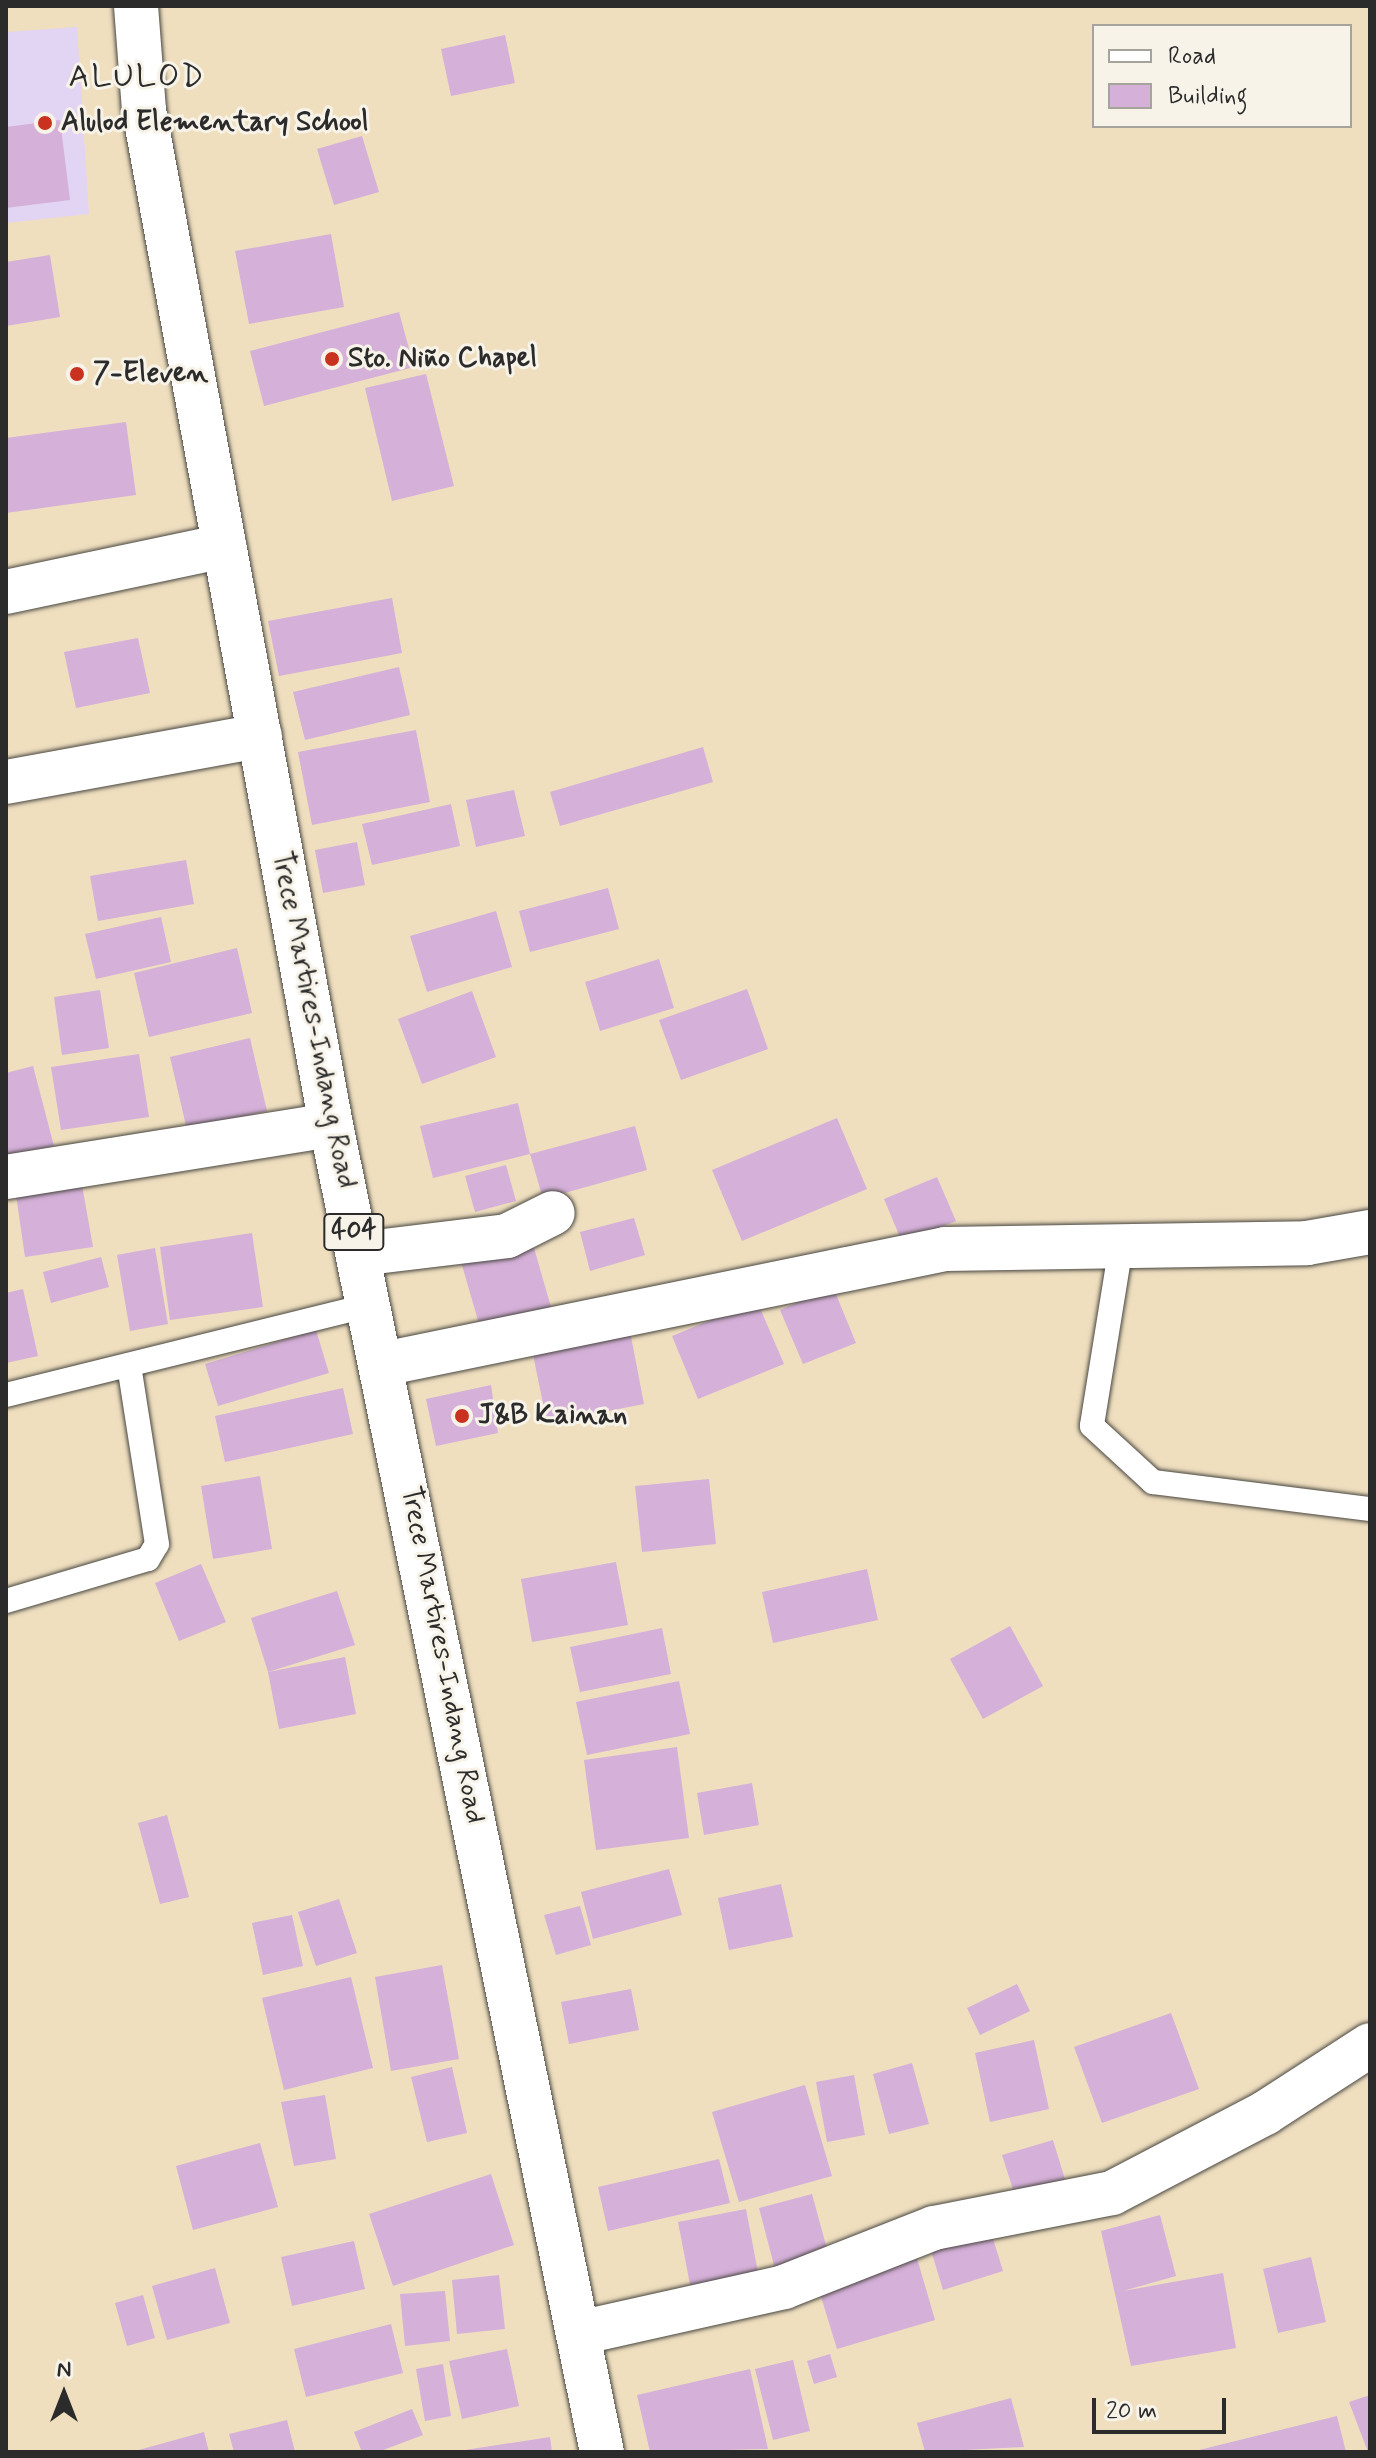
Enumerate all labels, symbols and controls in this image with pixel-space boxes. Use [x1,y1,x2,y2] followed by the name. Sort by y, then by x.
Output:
[1092,24,1352,128] legend
[1168,41,1216,72] text: Road
[71,58,203,96] district label: ALULOD
[1168,81,1248,112] text: Building
[61,106,368,140] place label: Alulod Elementary School
[36,114,54,132] marker: Alulod Elementary School
[348,342,537,376] place label: Sto. Niño Chapel
[323,350,341,368] marker: Sto. Niño Chapel
[93,357,208,391] place label: 7-Eleven
[68,365,86,383] marker: 7-Eleven
[264,850,362,1190] street label: Trece Martires-Indang Road
[322,1210,386,1254] road number: 404
[478,1399,630,1433] place label: J&B Kainan
[453,1407,471,1425] marker: J&B Kainan
[393,1485,491,1825] street label: Trece Martires-Indang Road
[24,2354,104,2434] north arrow
[57,2356,71,2384] text: N
[1096,2382,1230,2432] scale bar
[1106,2396,1157,2427] text: 20 m

